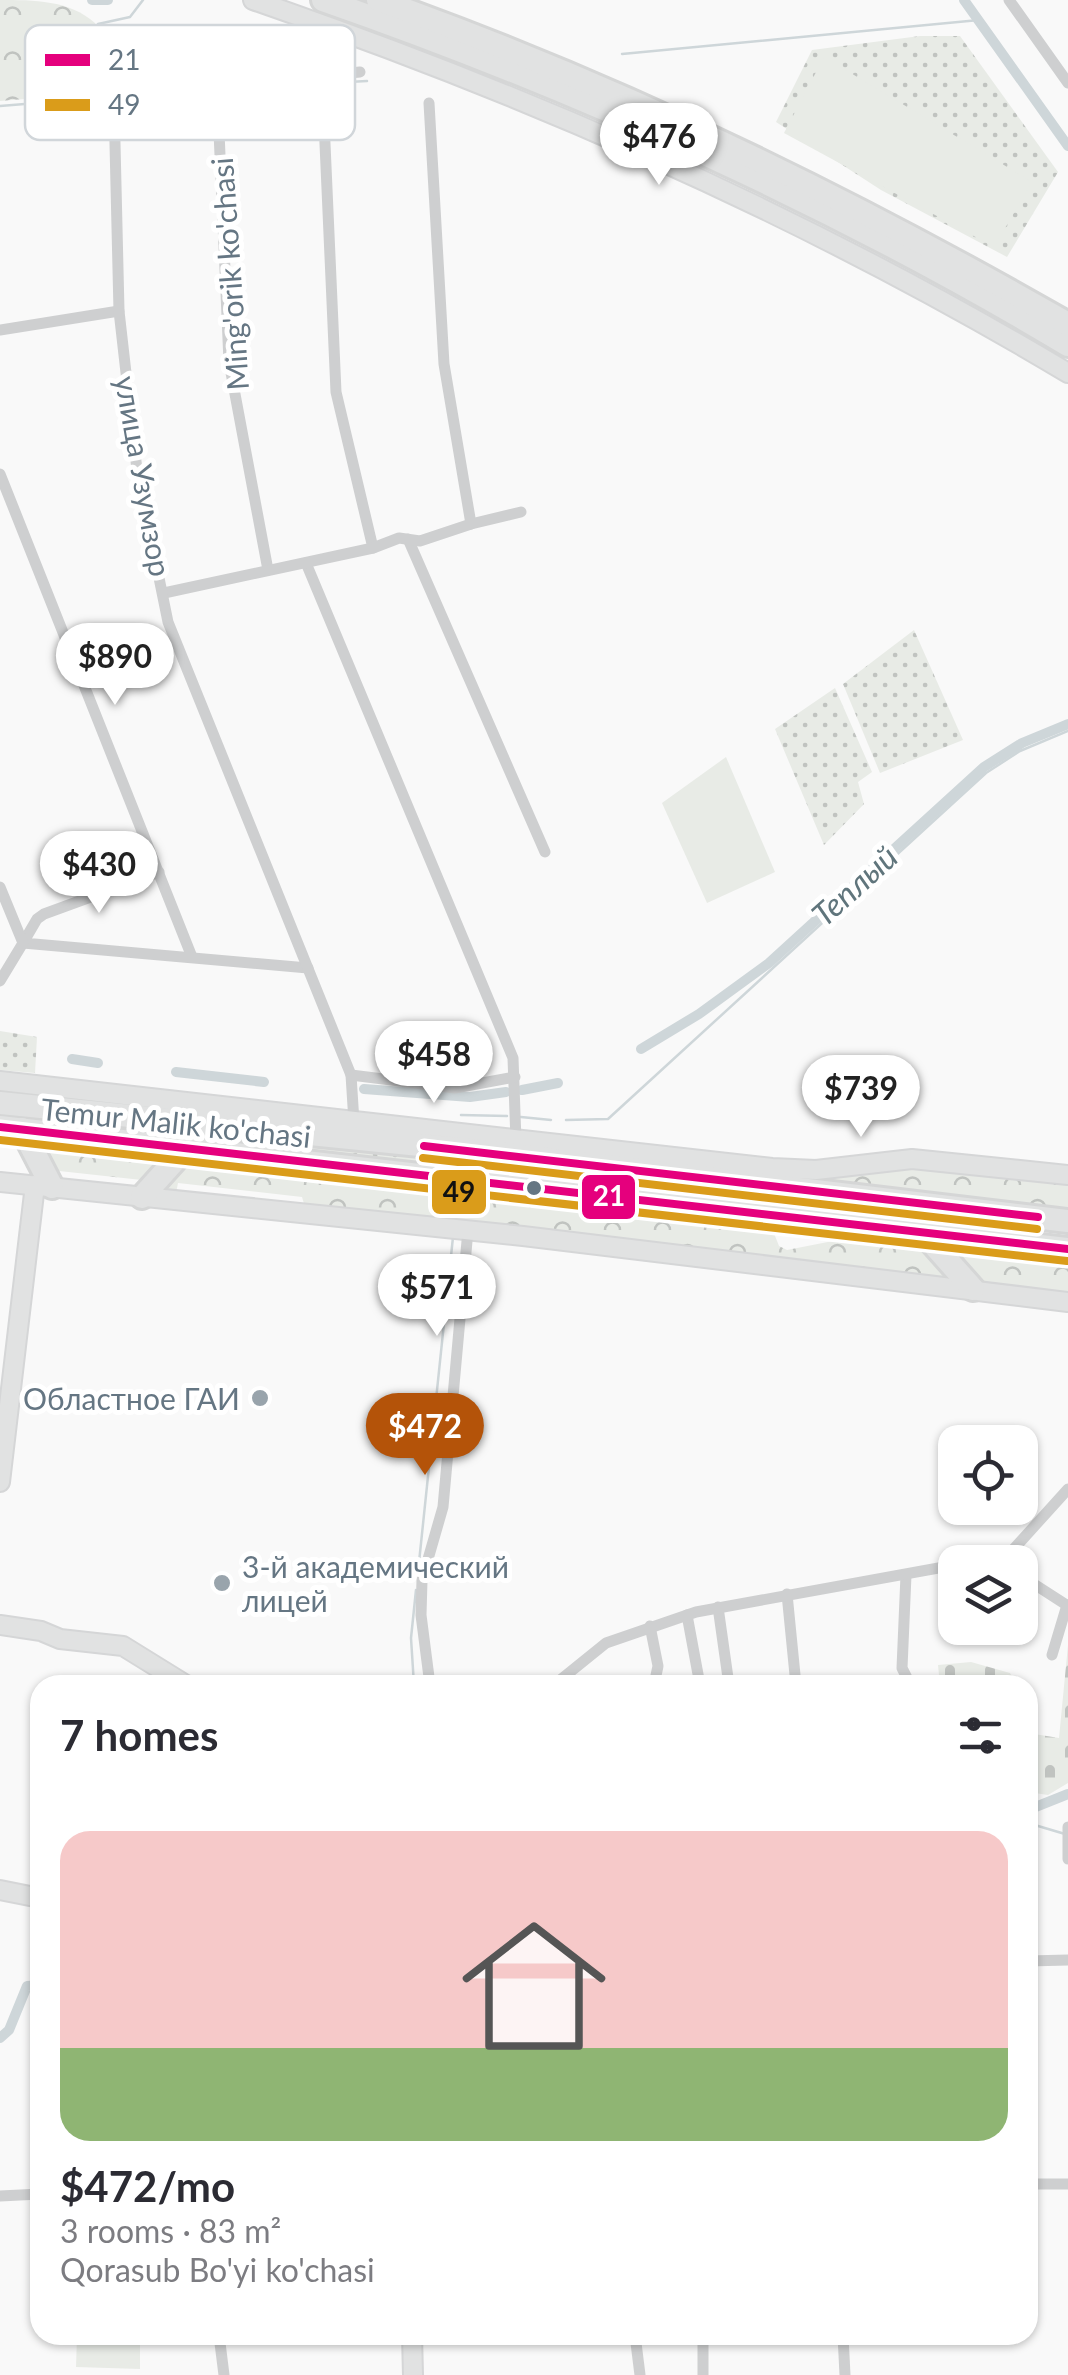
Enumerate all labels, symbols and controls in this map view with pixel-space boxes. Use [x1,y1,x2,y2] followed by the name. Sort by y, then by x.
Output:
[25,25,355,140] legend
[108,42,140,76] text: 21
[108,87,140,121] text: 49
[600,103,718,188] pin: $476
[622,116,696,155] text: $476
[203,156,255,392] street label: Ming'orik ko'chasi
[109,373,179,579] street label: улица Узумзор
[56,623,174,708] pin: $890
[78,636,152,675] text: $890
[40,831,158,916] pin: $430
[803,837,905,933] water label: Теплый
[62,844,136,883] text: $430
[375,1021,493,1106] pin: $458
[397,1034,471,1073] text: $458
[802,1055,920,1140] pin: $739
[824,1068,898,1107] text: $739
[39,1090,313,1154] street label: Temur Malik ko'chasi
[430,1168,488,1216] line badge: 49
[580,1173,637,1221] line badge: 21
[443,1174,475,1208] text: 49
[524,1178,544,1198] unlabelled marker
[593,1178,625,1212] text: 21
[378,1254,496,1339] pin: $571
[400,1267,474,1306] text: $571
[23,1380,240,1416] place label: Областное ГАИ
[249,1387,271,1409] marker: Областное ГАИ
[366,1393,484,1478] pin: $472
[388,1406,462,1445] text: $472
[938,1425,1038,1645] map controls
[938,1425,1038,1525] button: locate
[938,1545,1038,1645] button: layers
[242,1548,509,1618] place label: 3-й академический лицей
[211,1572,233,1594] marker: 3-й академический лицей
[953,1708,1008,1763] icon: filters
[60,1710,218,1760] text: 7 homes
[444,1896,624,2076] icon: home
[60,2161,235,2211] text: $472/mo
[60,2211,281,2250] text: 3 rooms · 83 m²
[60,2250,375,2289] text: Qorasub Bo'yi ko'chasi

